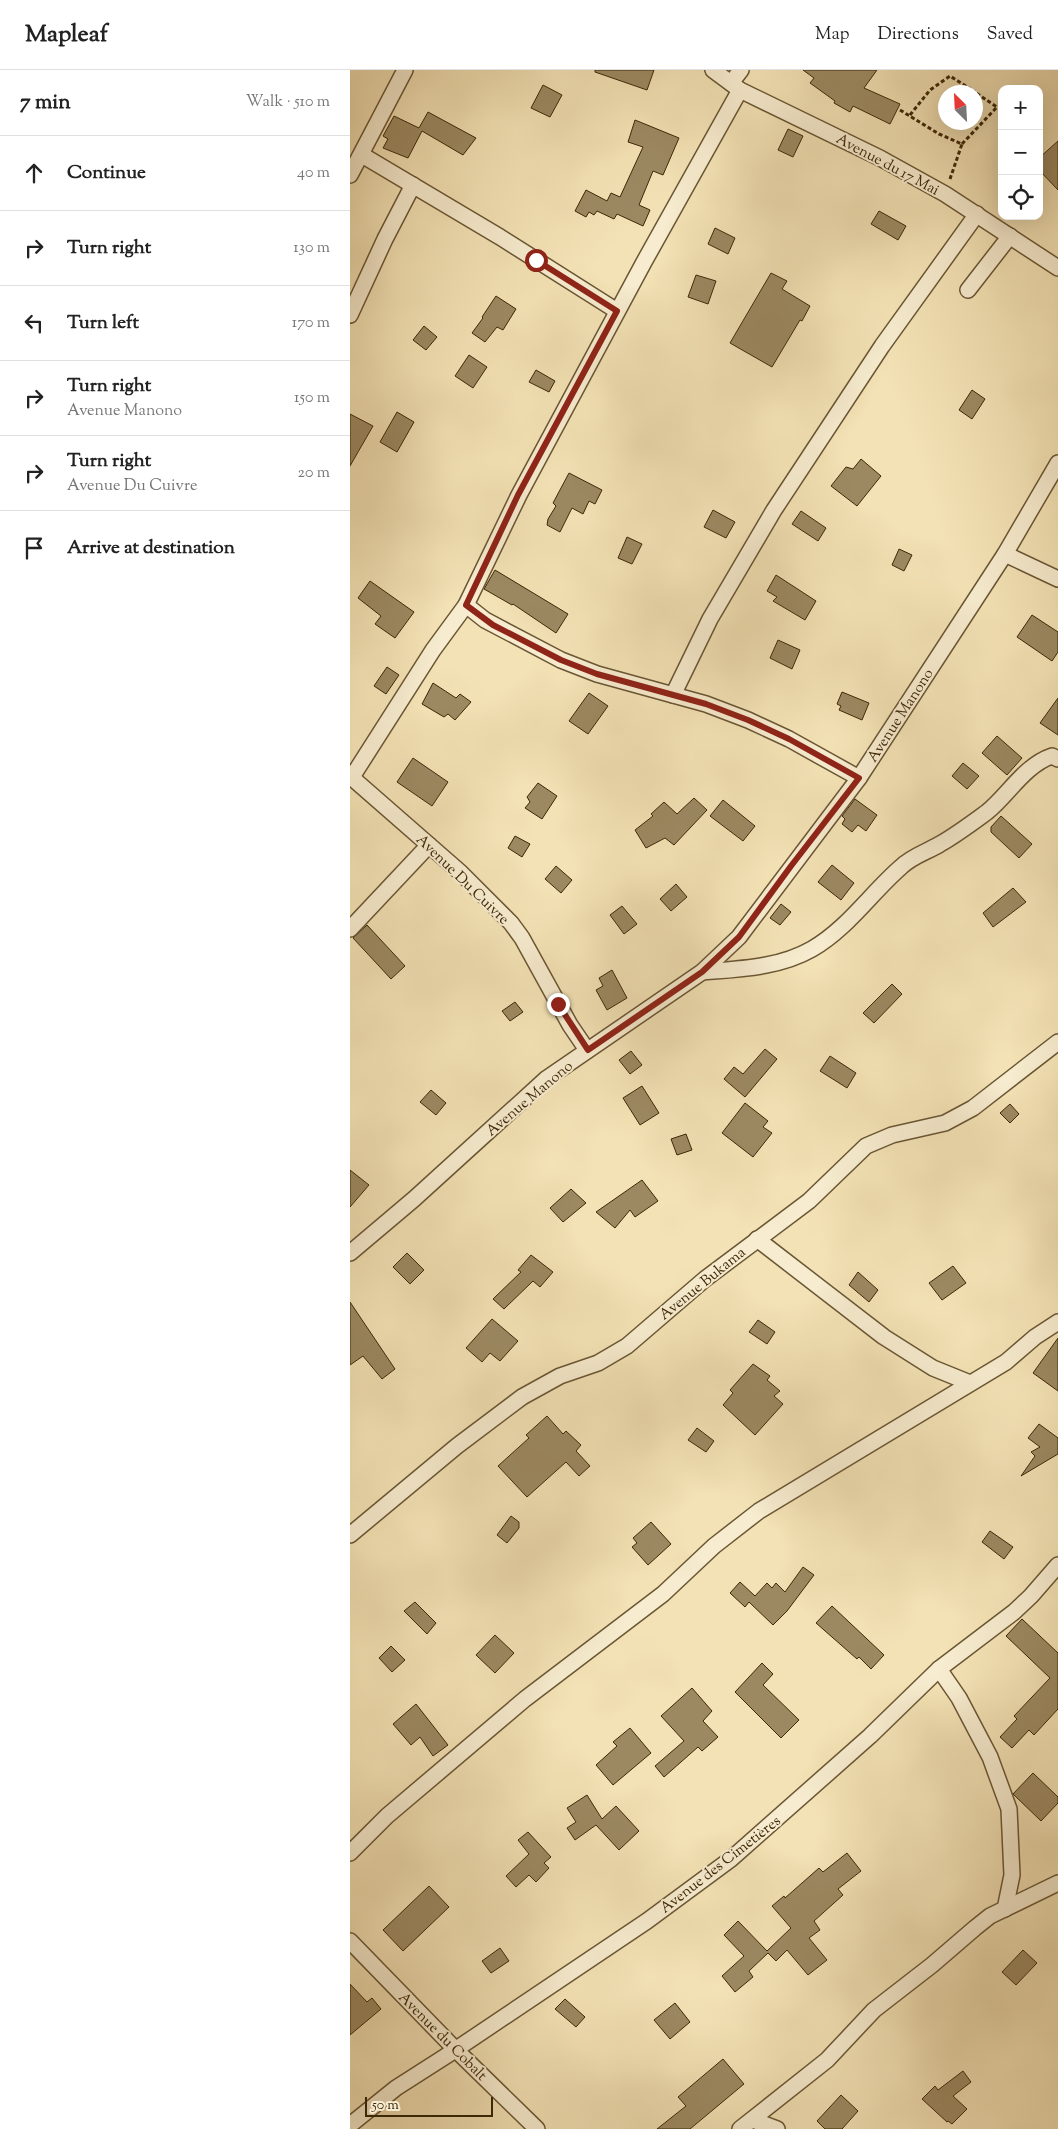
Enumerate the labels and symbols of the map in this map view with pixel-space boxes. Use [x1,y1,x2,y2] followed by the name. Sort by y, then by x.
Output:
[938,85,983,130] north arrow
[832,129,943,201] street label: Avenue du 17 Mai
[525,249,548,272] route start
[863,665,939,767] street label: Avenue Manono
[411,830,513,930] street label: Avenue Du Cuivre
[547,993,570,1016] route end
[482,1056,578,1142] street label: Avenue Manono
[655,1243,751,1326] street label: Avenue Bukama
[656,1811,786,1919] street label: Avenue des Cimetières
[393,1988,491,2086] street label: Avenue du Cobalt
[365,2094,492,2117] scale bar

